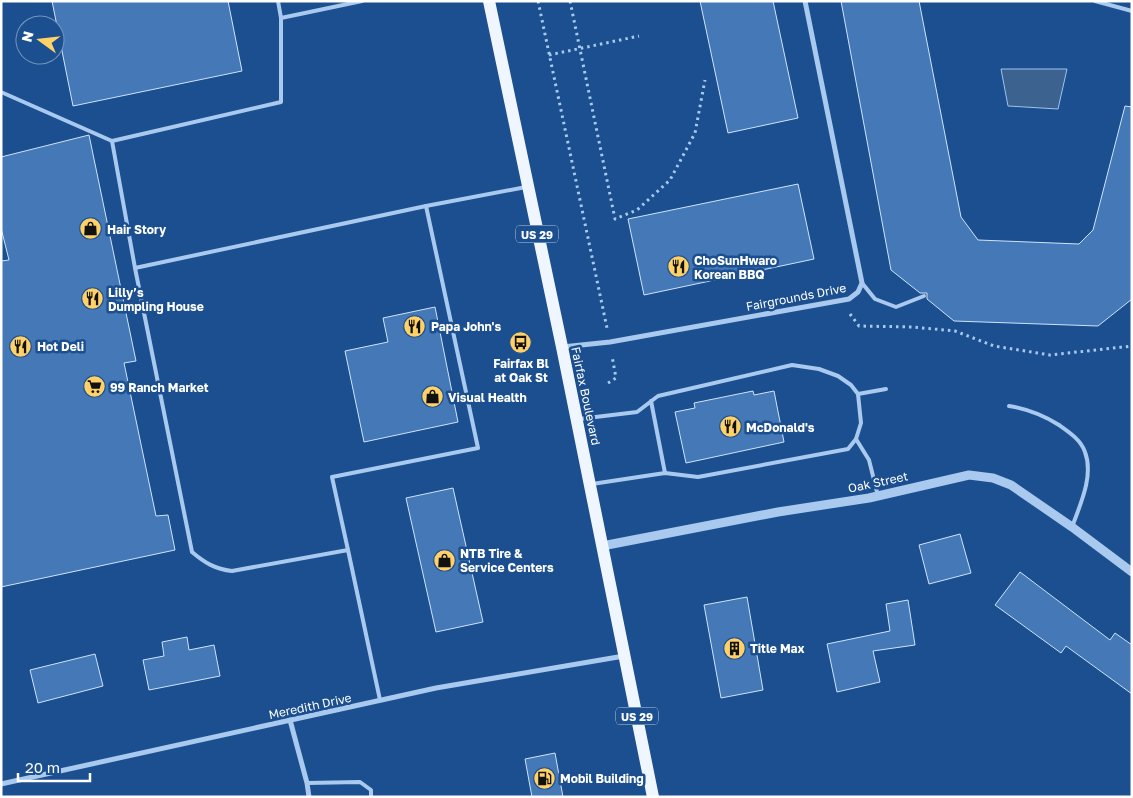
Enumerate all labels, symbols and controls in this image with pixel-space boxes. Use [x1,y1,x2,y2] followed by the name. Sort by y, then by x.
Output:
[15,15,65,65] north arrow
[17,29,37,44] text: N
[79,217,103,241] shop icon: Hair Story
[107,222,167,237] place label: Hair Story
[516,225,558,242] road number: US 29
[694,253,777,282] place label: ChoSunHwaro Korean BBQ
[666,255,690,279] restaurant icon: ChoSunHwaro Korean BBQ
[745,280,847,314] street label: Fairgrounds Drive
[108,285,204,314] place label: Lilly’s Dumpling House
[80,287,104,311] restaurant icon: Lilly’s Dumpling House
[403,314,427,338] restaurant icon: Papa John's
[431,319,501,334] place label: Papa John's
[509,330,533,354] bus stop icon: Fairfax Bl at Oak St
[9,334,33,358] restaurant icon: Hot Deli
[37,339,84,354] place label: Hot Deli
[568,345,604,447] street label: Fairfax Boulevard
[493,356,549,385] place label: Fairfax Bl at Oak St
[82,375,106,399] supermarket icon: 99 Ranch Market
[110,380,209,395] place label: 99 Ranch Market
[420,385,444,409] shop icon: Visual Health
[448,390,527,405] place label: Visual Health
[718,415,742,439] restaurant icon: McDonald's
[746,420,815,435] place label: McDonald's
[847,468,910,496] street label: Oak Street
[460,546,554,575] place label: NTB Tire & Service Centers
[432,548,456,572] shop icon: NTB Tire & Service Centers
[722,636,746,660] building icon: Title Max
[750,641,805,656] place label: Title Max
[267,690,353,722] street label: Meredith Drive
[616,708,658,724] road number: US 29
[18,750,90,782] scale bar
[25,758,60,776] text: 20 m
[532,766,556,790] fuel station icon: Mobil Building
[560,771,644,786] place label: Mobil Building

